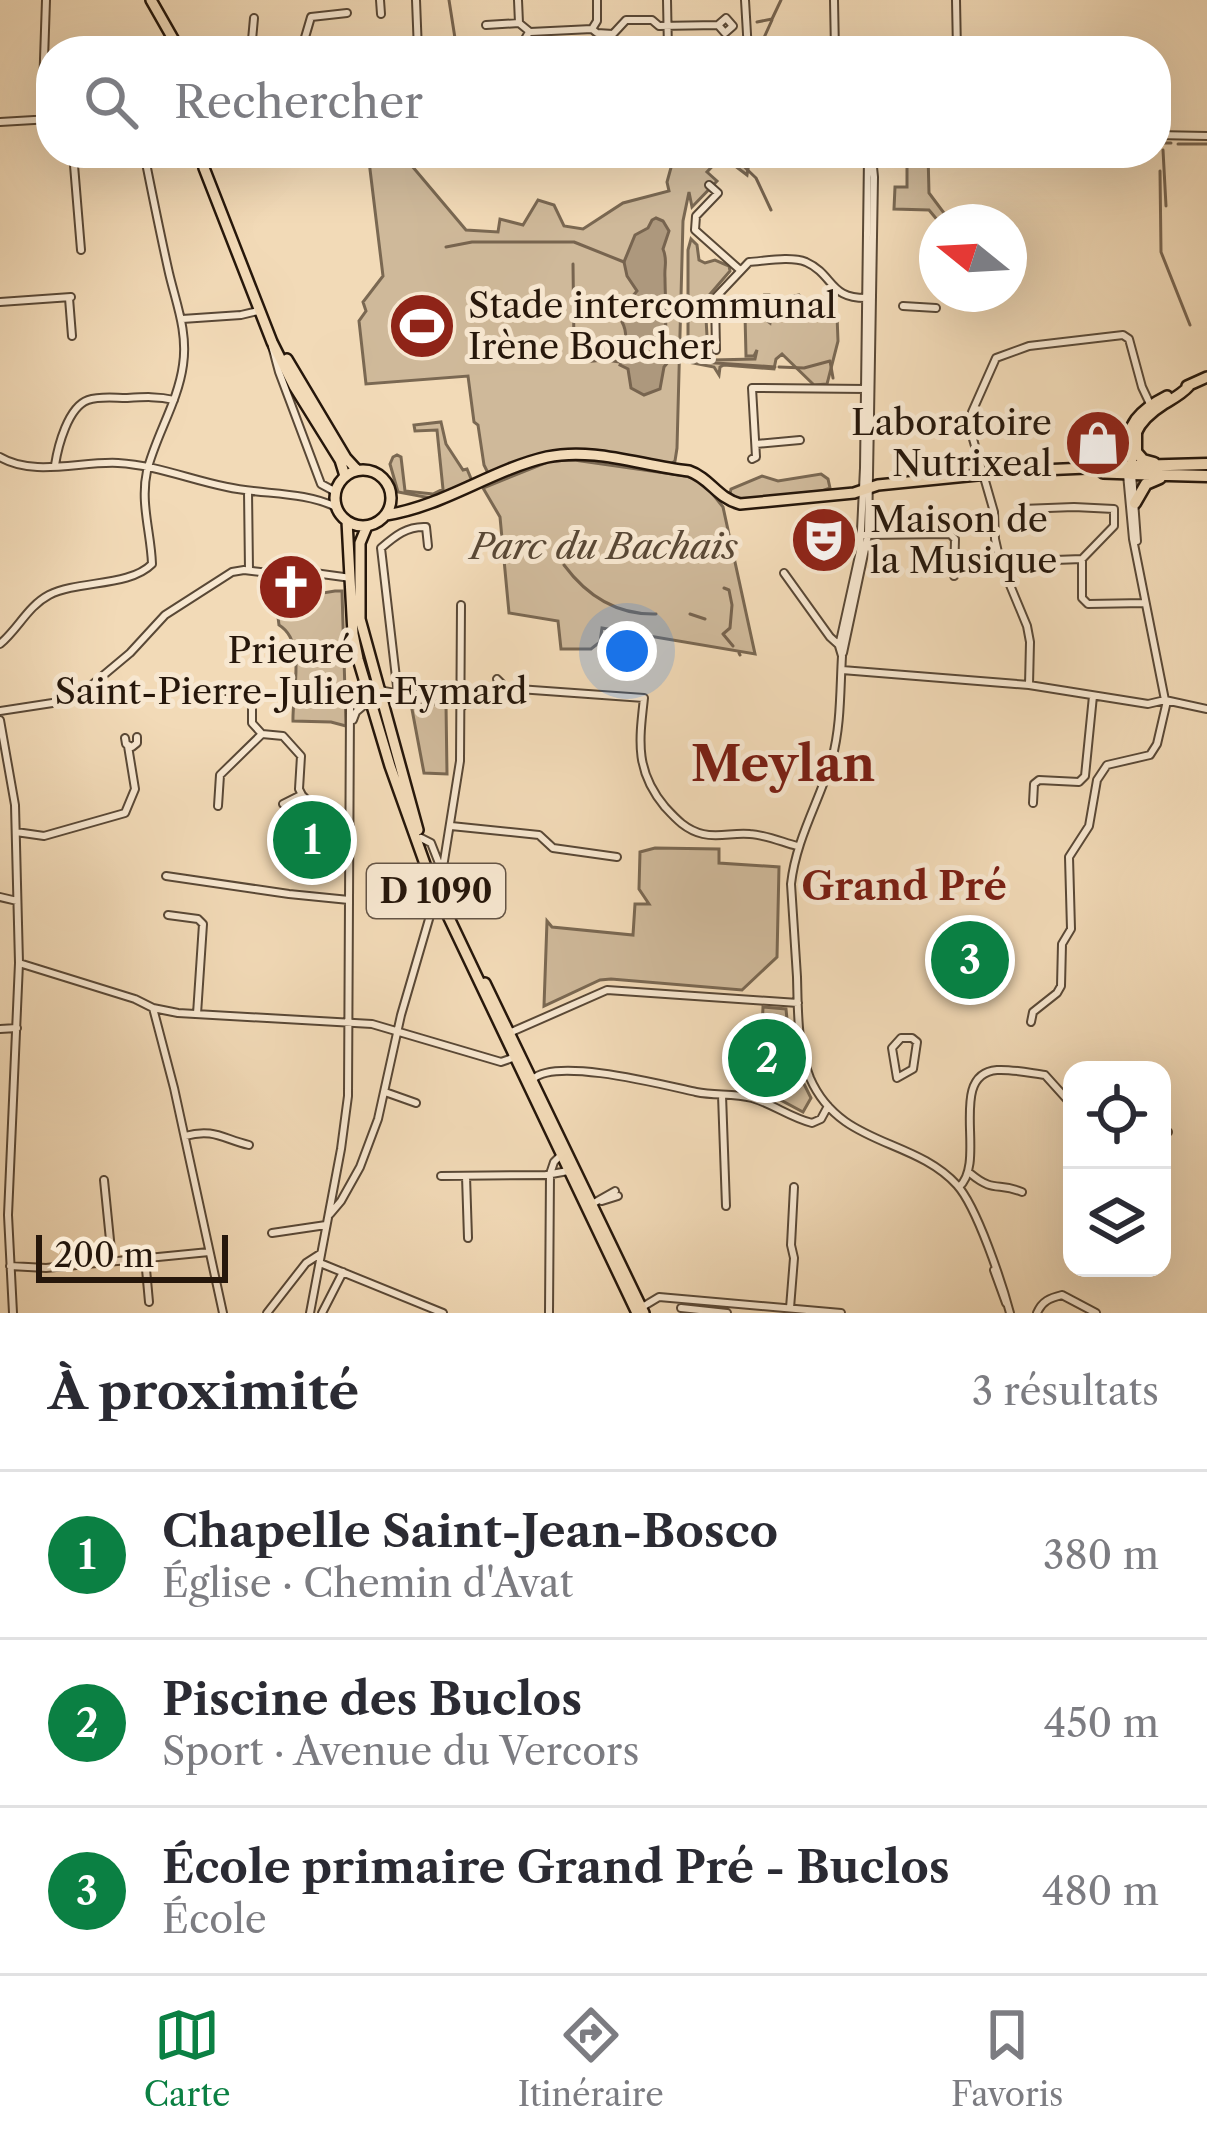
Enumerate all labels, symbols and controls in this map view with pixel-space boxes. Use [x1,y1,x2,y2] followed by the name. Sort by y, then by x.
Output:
[36,36,1171,168] search box
[78,69,144,135] icon: search
[174,74,423,130] text: Rechercher
[919,204,1027,312] north arrow
[468,283,836,368] place label: Stade intercommunal Irène Boucher
[387,291,457,361] sports icon: Stade intercommunal Irène Boucher
[851,400,1052,485] place label: Laboratoire Nutrixeal
[1063,408,1133,478] shop icon: Laboratoire Nutrixeal
[870,497,1058,582] place label: Maison de la Musique
[789,505,859,575] theatre icon: Maison de la Musique
[467,524,738,568] park label: Parc du Bachais
[256,552,326,622] church icon: Prieuré Saint-Pierre-Julien-Eymard
[597,621,657,681] your location
[54,628,528,713] place label: Prieuré Saint-Pierre-Julien-Eymard
[691,734,875,793] district label: Meylan
[273,795,351,885] pin: 1
[801,862,1007,910] district label: Grand Pré
[367,864,505,918] road number: D 1090
[931,915,1009,1005] pin: 3
[728,1013,806,1103] pin: 2
[1063,1061,1171,1277] map controls
[1063,1061,1171,1169] button: locate
[1063,1169,1171,1277] button: layers
[36,1229,228,1282] scale bar
[54,1235,154,1276] text: 200 m
[48,1360,359,1422] text: À proximité
[972,1367,1159,1415] text: 3 résultats
[162,1503,778,1559] text: Chapelle Saint-Jean-Bosco
[78,1531,96,1579] text: 1
[1043,1531,1159,1579] text: 380 m
[162,1559,573,1607] text: Église · Chemin d'Avat
[162,1671,582,1727] text: Piscine des Buclos
[75,1699,99,1747] text: 2
[1044,1699,1159,1747] text: 450 m
[162,1727,639,1775] text: Sport · Avenue du Vercors
[162,1839,950,1895] text: École primaire Grand Pré - Buclos
[76,1867,98,1915] text: 3
[1042,1867,1159,1915] text: 480 m
[162,1895,267,1943] text: École
[144,2002,231,2115] tab: Carte
[518,2002,664,2115] tab: Itinéraire
[951,2002,1063,2115] tab: Favoris

